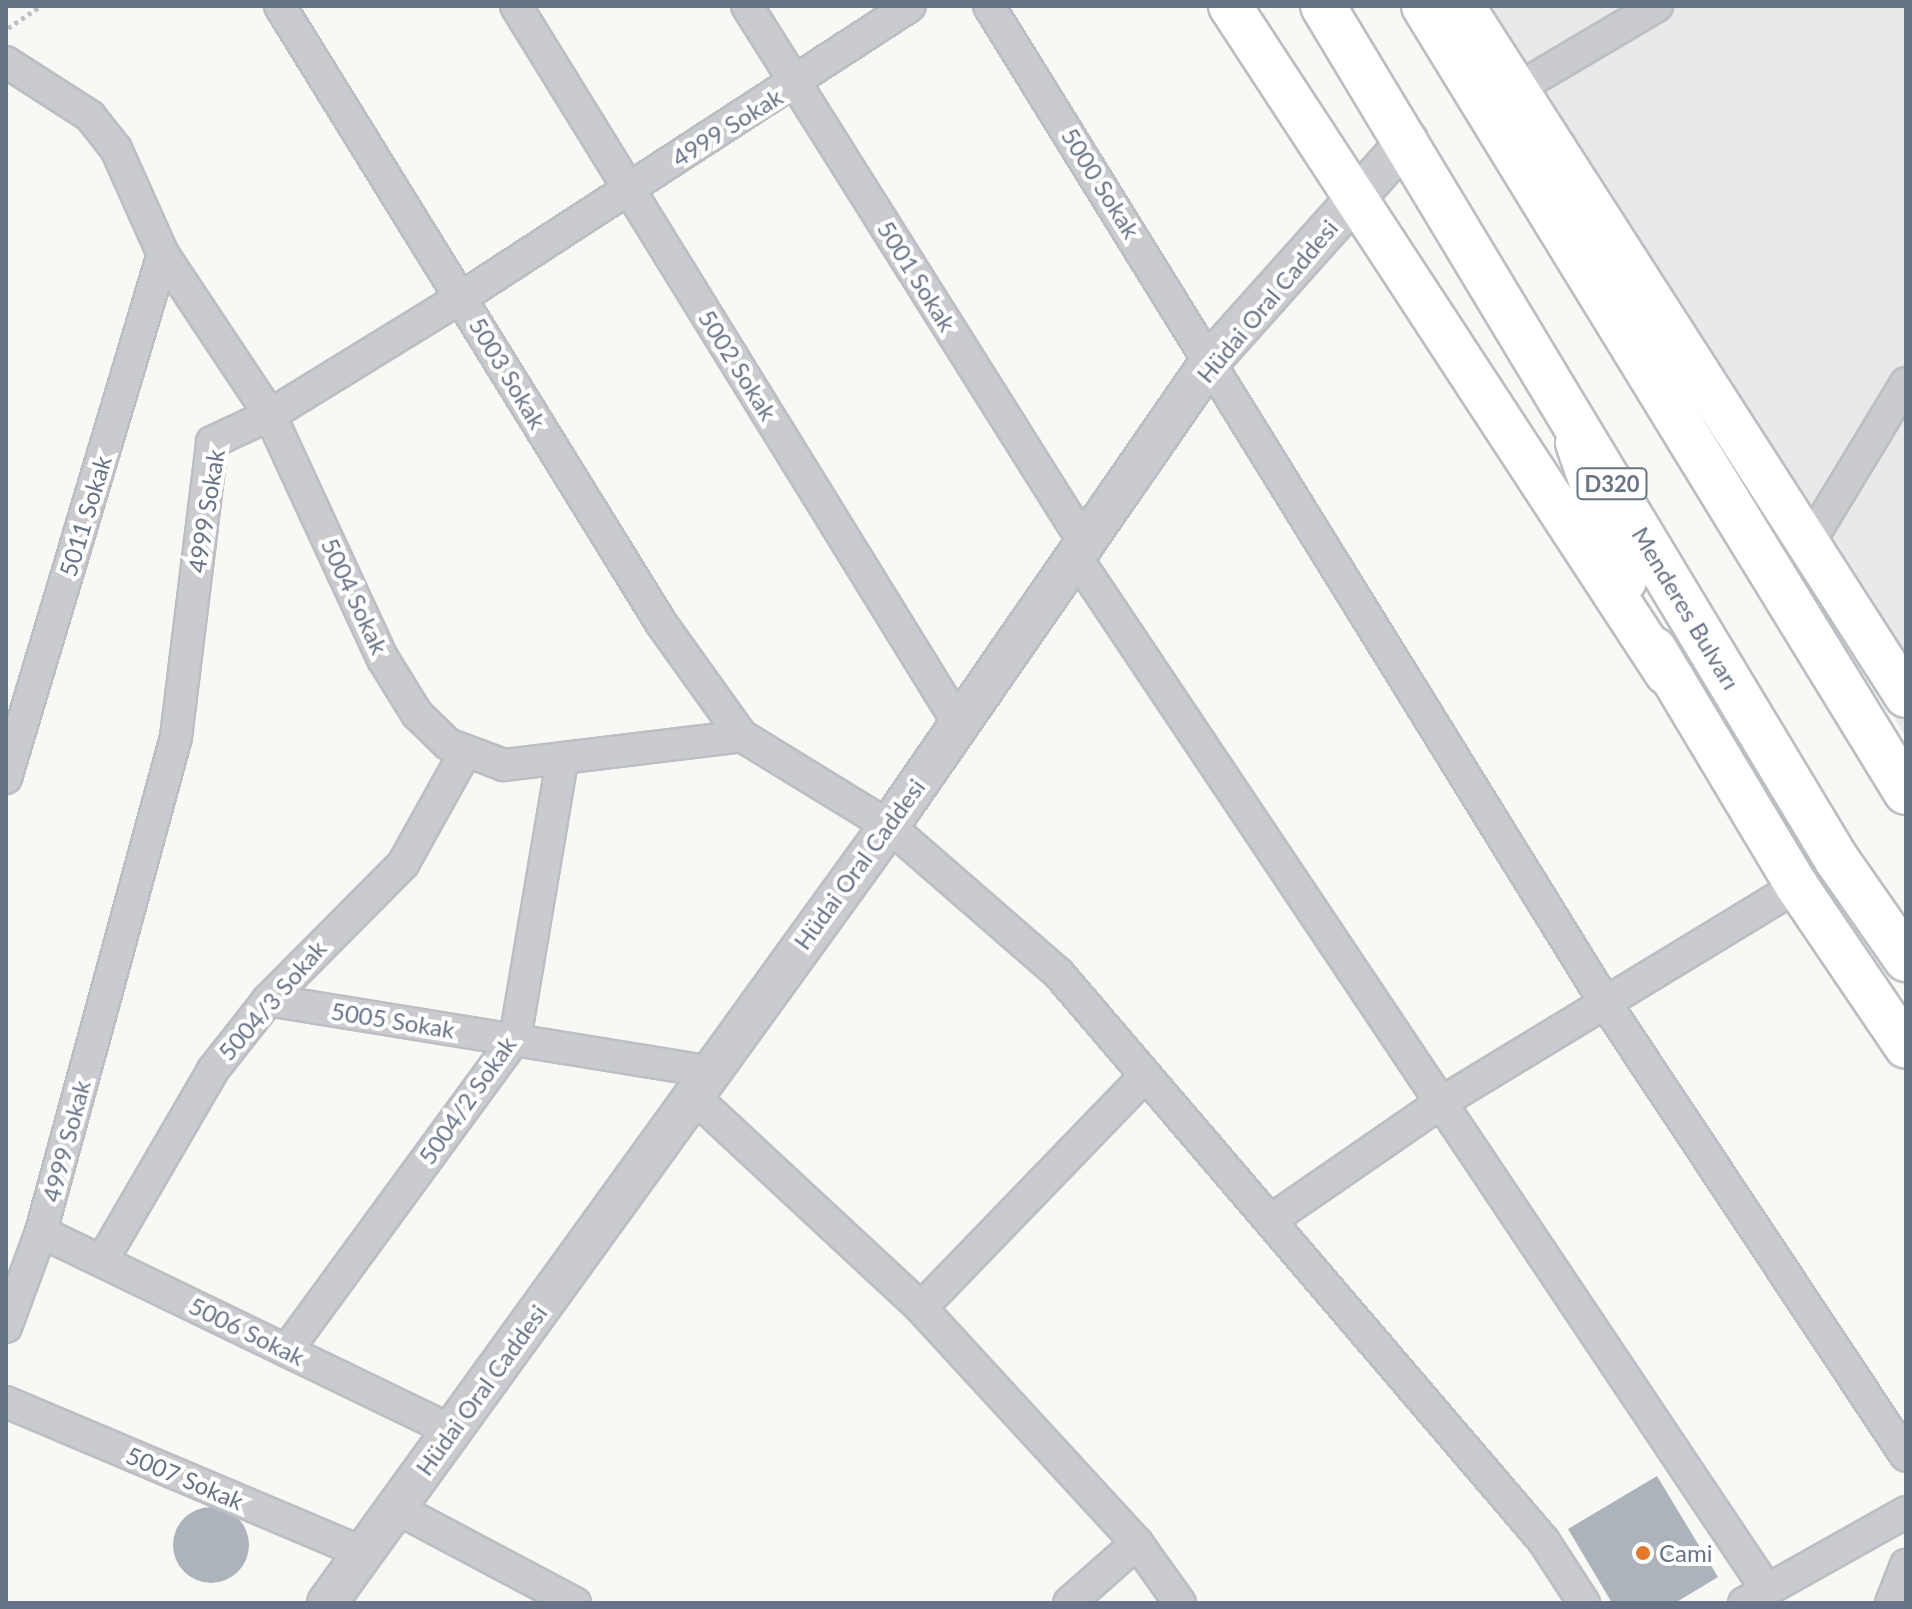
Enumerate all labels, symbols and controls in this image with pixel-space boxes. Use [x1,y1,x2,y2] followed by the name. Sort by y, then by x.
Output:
[666,82,788,172] street label: 4999 Sokak
[1056,122,1146,244] street label: 5000 Sokak
[1191,214,1343,388] street label: Hüdai Oral Caddesi
[872,215,962,337] street label: 5001 Sokak
[693,304,783,426] street label: 5002 Sokak
[464,312,552,434] street label: 5003 Sokak
[182,447,230,575] street label: 4999 Sokak
[53,452,117,580] street label: 5011 Sokak
[1576,466,1648,502] road number: D320
[1626,522,1746,694] street label: Menderes Bulvarı
[316,533,394,659] street label: 5004 Sokak
[787,773,931,955] street label: Hüdai Oral Caddesi
[212,934,332,1066] street label: 5004/3 Sokak
[329,996,457,1044] street label: 5005 Sokak
[412,1031,522,1169] street label: 5004/2 Sokak
[36,1077,96,1205] street label: 4999 Sokak
[185,1291,309,1371] street label: 5006 Sokak
[409,1299,553,1481] street label: Hüdai Oral Caddesi
[122,1440,248,1516] street label: 5007 Sokak
[1659,1539,1712,1567] place label: Cami
[1634,1544,1652,1562] marker: Cami

